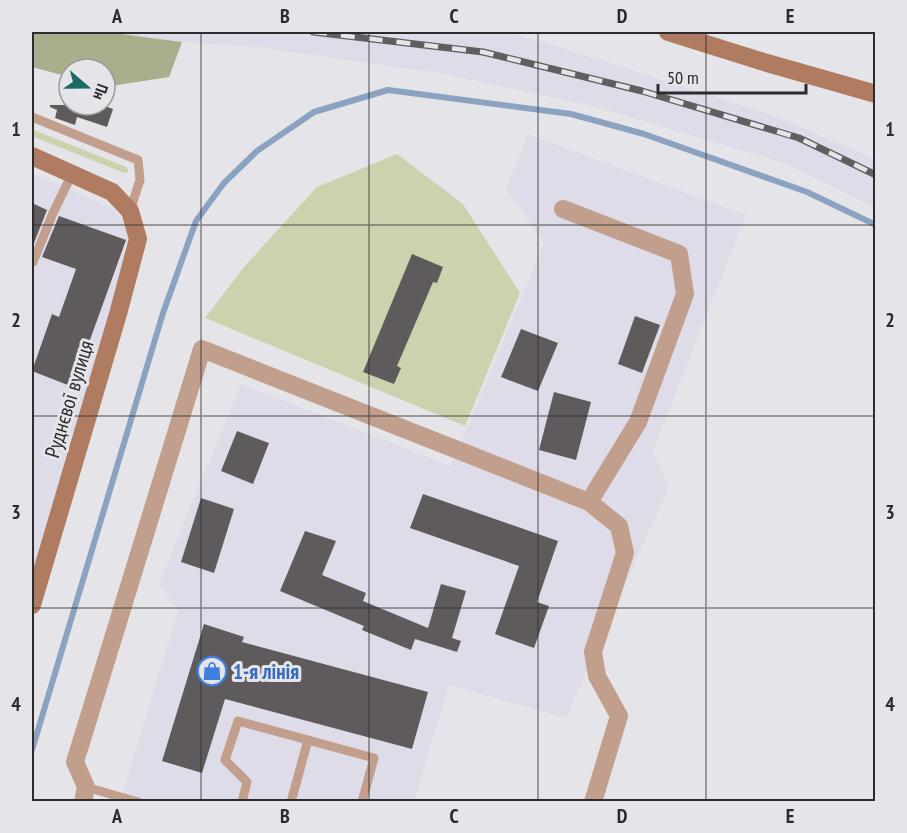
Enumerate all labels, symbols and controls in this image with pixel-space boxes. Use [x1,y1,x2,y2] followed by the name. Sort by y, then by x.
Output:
[111,3,123,29] text: A
[280,3,290,29] text: B
[449,3,459,29] text: C
[617,3,628,29] text: D
[786,3,794,29] text: E
[57,57,117,117] north arrow
[658,57,806,95] scale bar
[667,66,699,89] text: 50 m
[89,81,113,103] text: Пн
[11,116,21,142] text: 1
[885,116,895,142] text: 1
[11,307,21,333] text: 2
[885,307,895,333] text: 2
[38,337,100,461] street label: Руднєвої вулиця
[11,499,21,525] text: 3
[885,499,895,525] text: 3
[196,655,228,687] shop icon: 1-я лінія
[233,658,299,685] place label: 1-я лінія
[11,691,21,717] text: 4
[885,691,895,717] text: 4
[111,803,123,829] text: A
[280,803,290,829] text: B
[449,803,459,829] text: C
[617,803,628,829] text: D
[786,803,794,829] text: E

